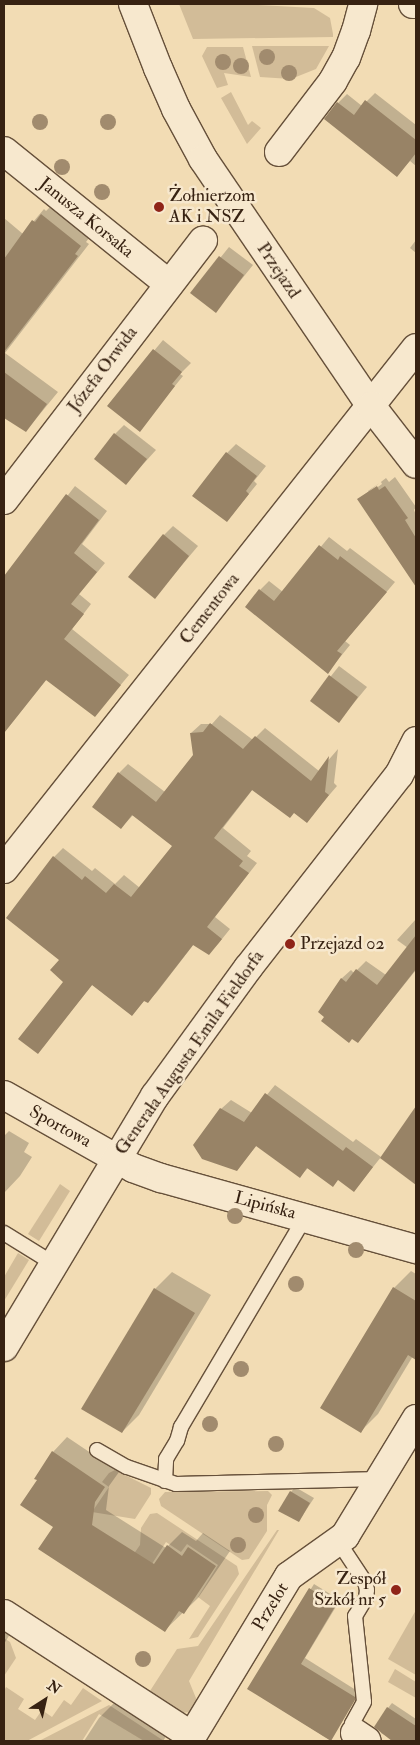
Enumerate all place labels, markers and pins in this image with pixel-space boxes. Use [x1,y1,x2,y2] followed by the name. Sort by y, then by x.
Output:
[169,186,255,228] place label: Żołnierzom AK i NSZ
[153,201,165,213] marker: Żołnierzom AK i NSZ
[300,933,385,955] place label: Przejazd 02
[284,938,296,950] marker: Przejazd 02
[314,1569,386,1612] place label: Zespół Szkół nr 5
[390,1584,402,1596] marker: Zespół Szkół nr 5

